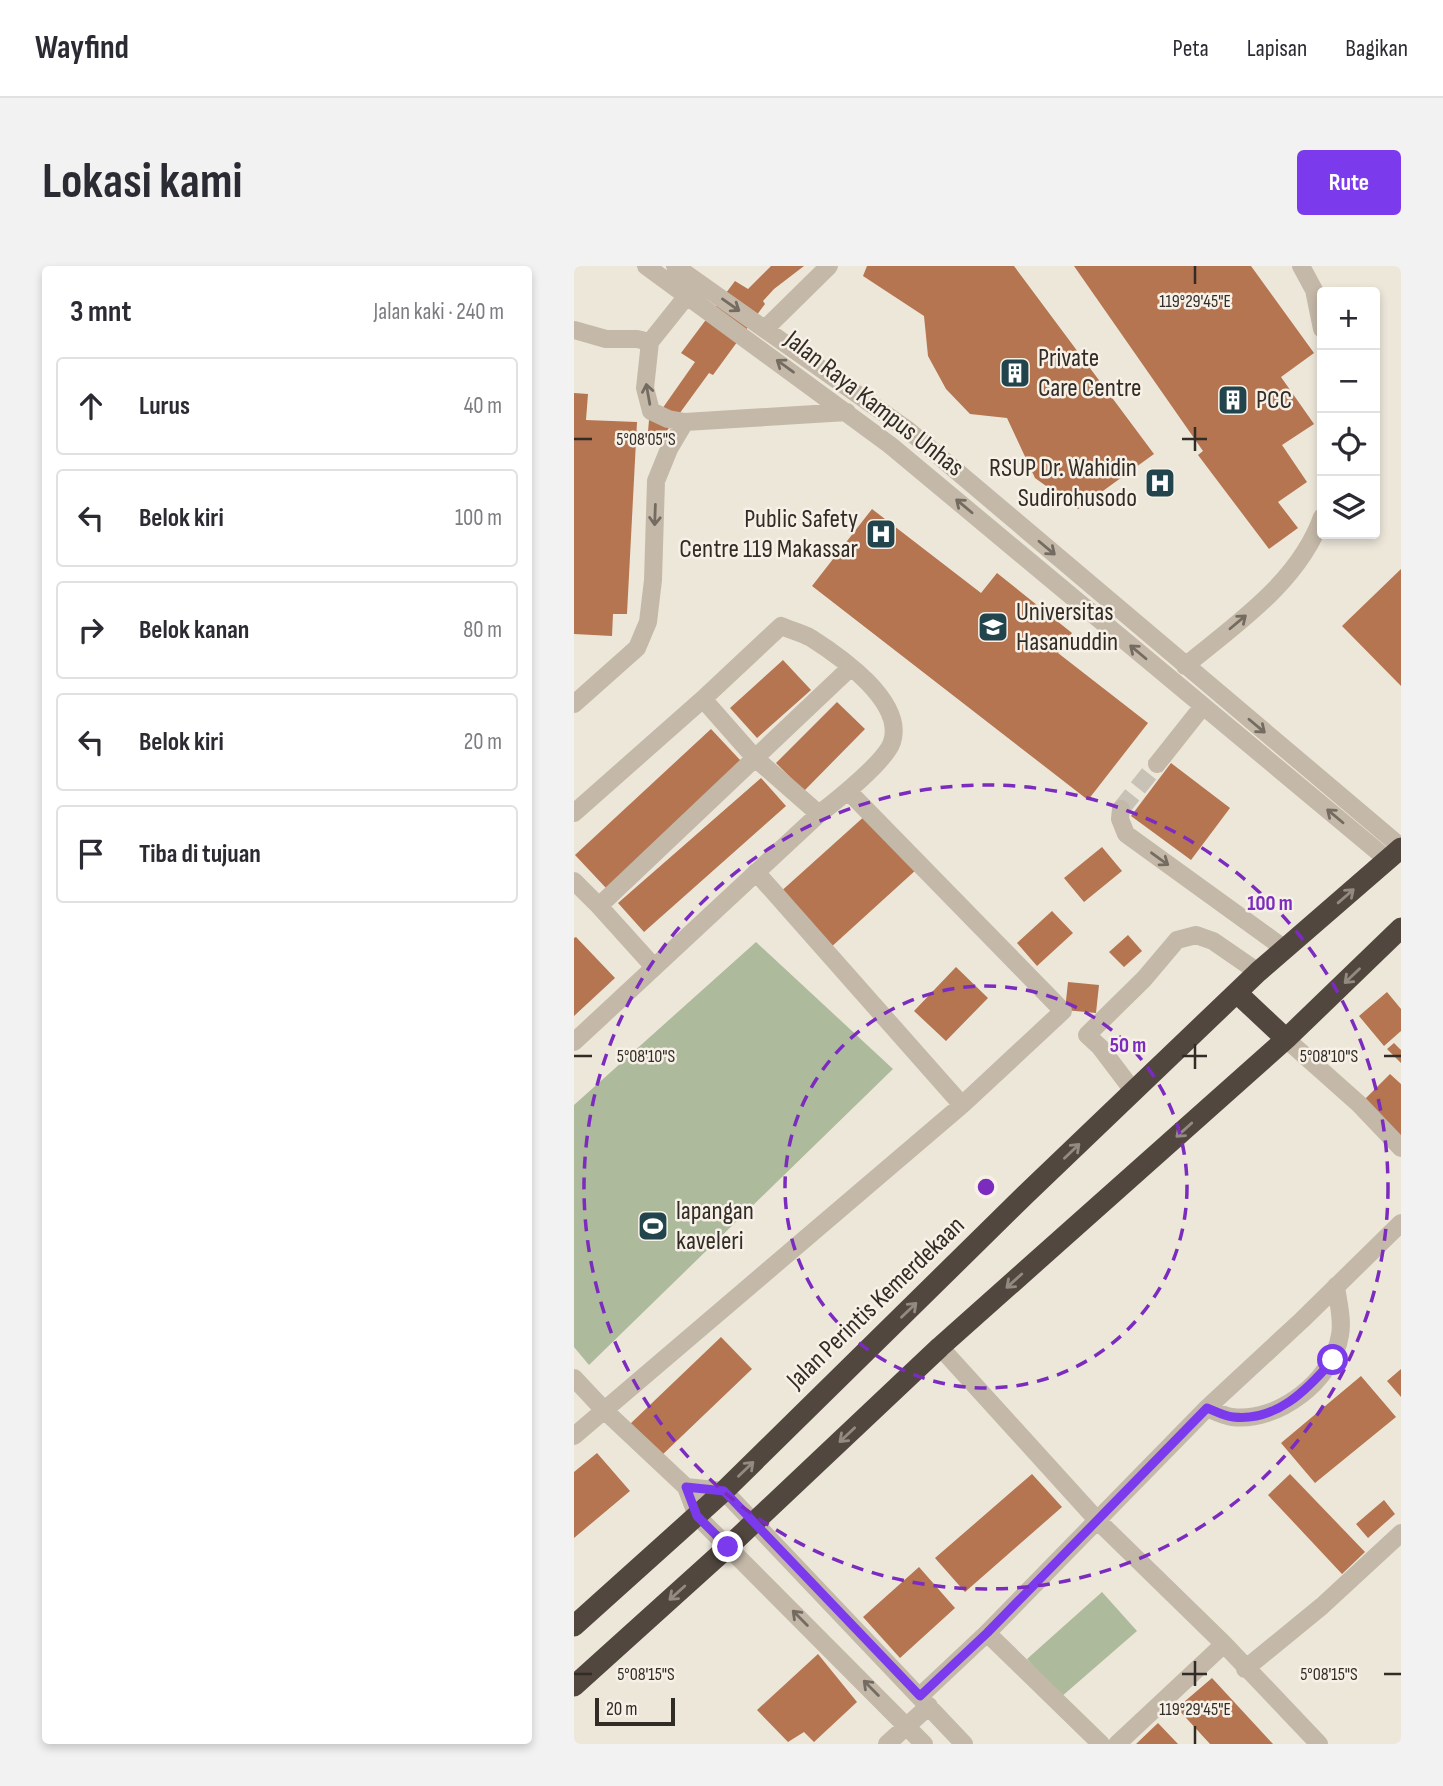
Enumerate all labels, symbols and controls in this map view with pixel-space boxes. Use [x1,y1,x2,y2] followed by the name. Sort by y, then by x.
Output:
[35,28,129,68] text: Wayfind
[1173,34,1209,63] text: Peta
[1247,34,1307,63] text: Lapisan
[1345,34,1408,63] text: Bagikan
[1297,150,1401,215] button: Rute
[42,153,242,212] text: Lokasi kami
[1317,287,1380,539] map controls
[1317,287,1380,350] button: +
[1159,291,1231,312] text: 119°29'45"E
[70,294,131,330] text: 3 mnt
[374,298,504,326] text: Jalan kaki · 240 m
[721,298,740,312] one-way arrow
[778,324,970,484] street label: Jalan Raya Kampus Unhas
[1038,343,1141,404] place label: Private Care Centre
[1317,350,1380,413] button: −
[998,356,1032,390] building icon: Private Care Centre
[776,359,794,374] one-way arrow
[1216,383,1250,417] building icon: PCC
[641,384,654,406] one-way arrow
[1256,385,1292,416] place label: PCC
[72,387,110,425] icon: ahead
[139,391,190,422] text: Lurus
[464,392,502,420] text: 40 m
[1317,413,1380,476] button: locate
[616,429,676,450] text: 5°08'05"S
[989,453,1137,514] place label: RSUP Dr. Wahidin Sudirohusodo
[1143,466,1177,500] hospital icon: RSUP Dr. Wahidin Sudirohusodo
[1317,476,1380,539] button: layers
[72,499,110,537] icon: left
[955,499,973,514] one-way arrow
[139,503,224,534] text: Belok kiri
[648,503,661,526] one-way arrow
[455,504,502,532] text: 100 m
[679,504,859,565] place label: Public Safety Centre 119 Makassar
[864,517,898,551] hospital icon: Public Safety Centre 119 Makassar
[1038,540,1056,556] one-way arrow
[1016,597,1118,658] place label: Universitas Hasanuddin
[976,610,1010,644] school or university icon: Universitas Hasanuddin
[72,611,110,649] icon: right
[139,615,249,646] text: Belok kanan
[1228,615,1246,630] one-way arrow
[463,616,502,644] text: 80 m
[1130,644,1148,660] one-way arrow
[1247,718,1265,734] one-way arrow
[72,723,110,761] icon: left
[139,727,224,758] text: Belok kiri
[464,728,502,756] text: 20 m
[1326,809,1344,824] one-way arrow
[72,835,110,873] icon: arrive
[139,839,261,870] text: Tiba di tujuan
[1150,852,1169,866] one-way arrow
[1337,888,1355,904] one-way arrow
[1247,891,1293,916] text: 100 m
[1344,967,1361,984] one-way arrow
[1110,1033,1146,1058] text: 50 m
[617,1046,676,1067] text: 5°08'10"S
[1300,1046,1359,1067] text: 5°08'10"S
[1176,1122,1194,1138] one-way arrow
[1063,1143,1081,1159] one-way arrow
[974,1175,998,1199] centre of rings
[676,1196,754,1257] place label: lapangan kaveleri
[636,1209,670,1243] sports icon: lapangan kaveleri
[780,1210,971,1396] street label: Jalan Perintis Kemerdekaan
[1006,1273,1024,1289] one-way arrow
[900,1301,917,1318] one-way arrow
[1317,1344,1348,1375] route start
[839,1426,856,1443] one-way arrow
[738,1461,755,1478] one-way arrow
[712,1531,743,1562] route end
[668,1585,686,1601] one-way arrow
[792,1610,809,1627] one-way arrow
[617,1664,675,1685] text: 5°08'15"S
[1300,1664,1358,1685] text: 5°08'15"S
[862,1680,879,1697] one-way arrow
[595,1695,676,1727] scale bar
[606,1698,638,1721] text: 20 m
[1159,1699,1231,1720] text: 119°29'45"E

